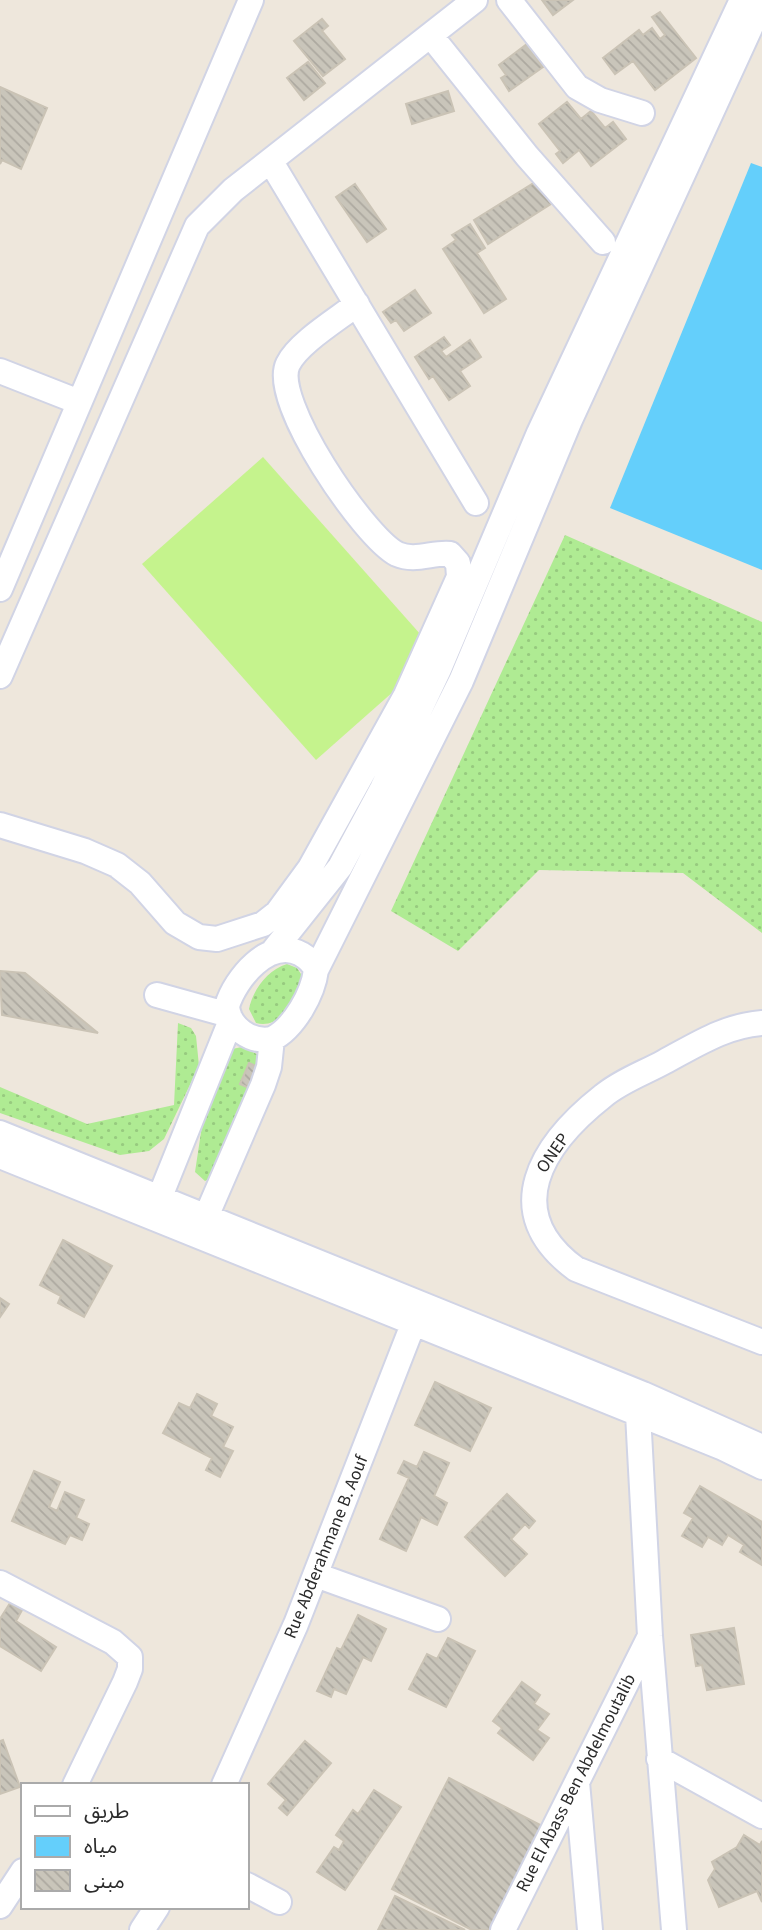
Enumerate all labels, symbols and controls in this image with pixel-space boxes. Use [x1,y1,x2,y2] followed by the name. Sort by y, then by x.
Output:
[530,1128,576,1178] street label: ONEP
[278,1451,374,1642] street label: Rue Abderahmane B. Aouf
[510,1670,642,1896] street label: Rue El Abass Ben Abdelmoutalib
[21,1783,248,1909] legend
[84,1796,129,1826] text: طريق
[84,1831,117,1861] text: مياه
[84,1866,125,1896] text: مبنى

